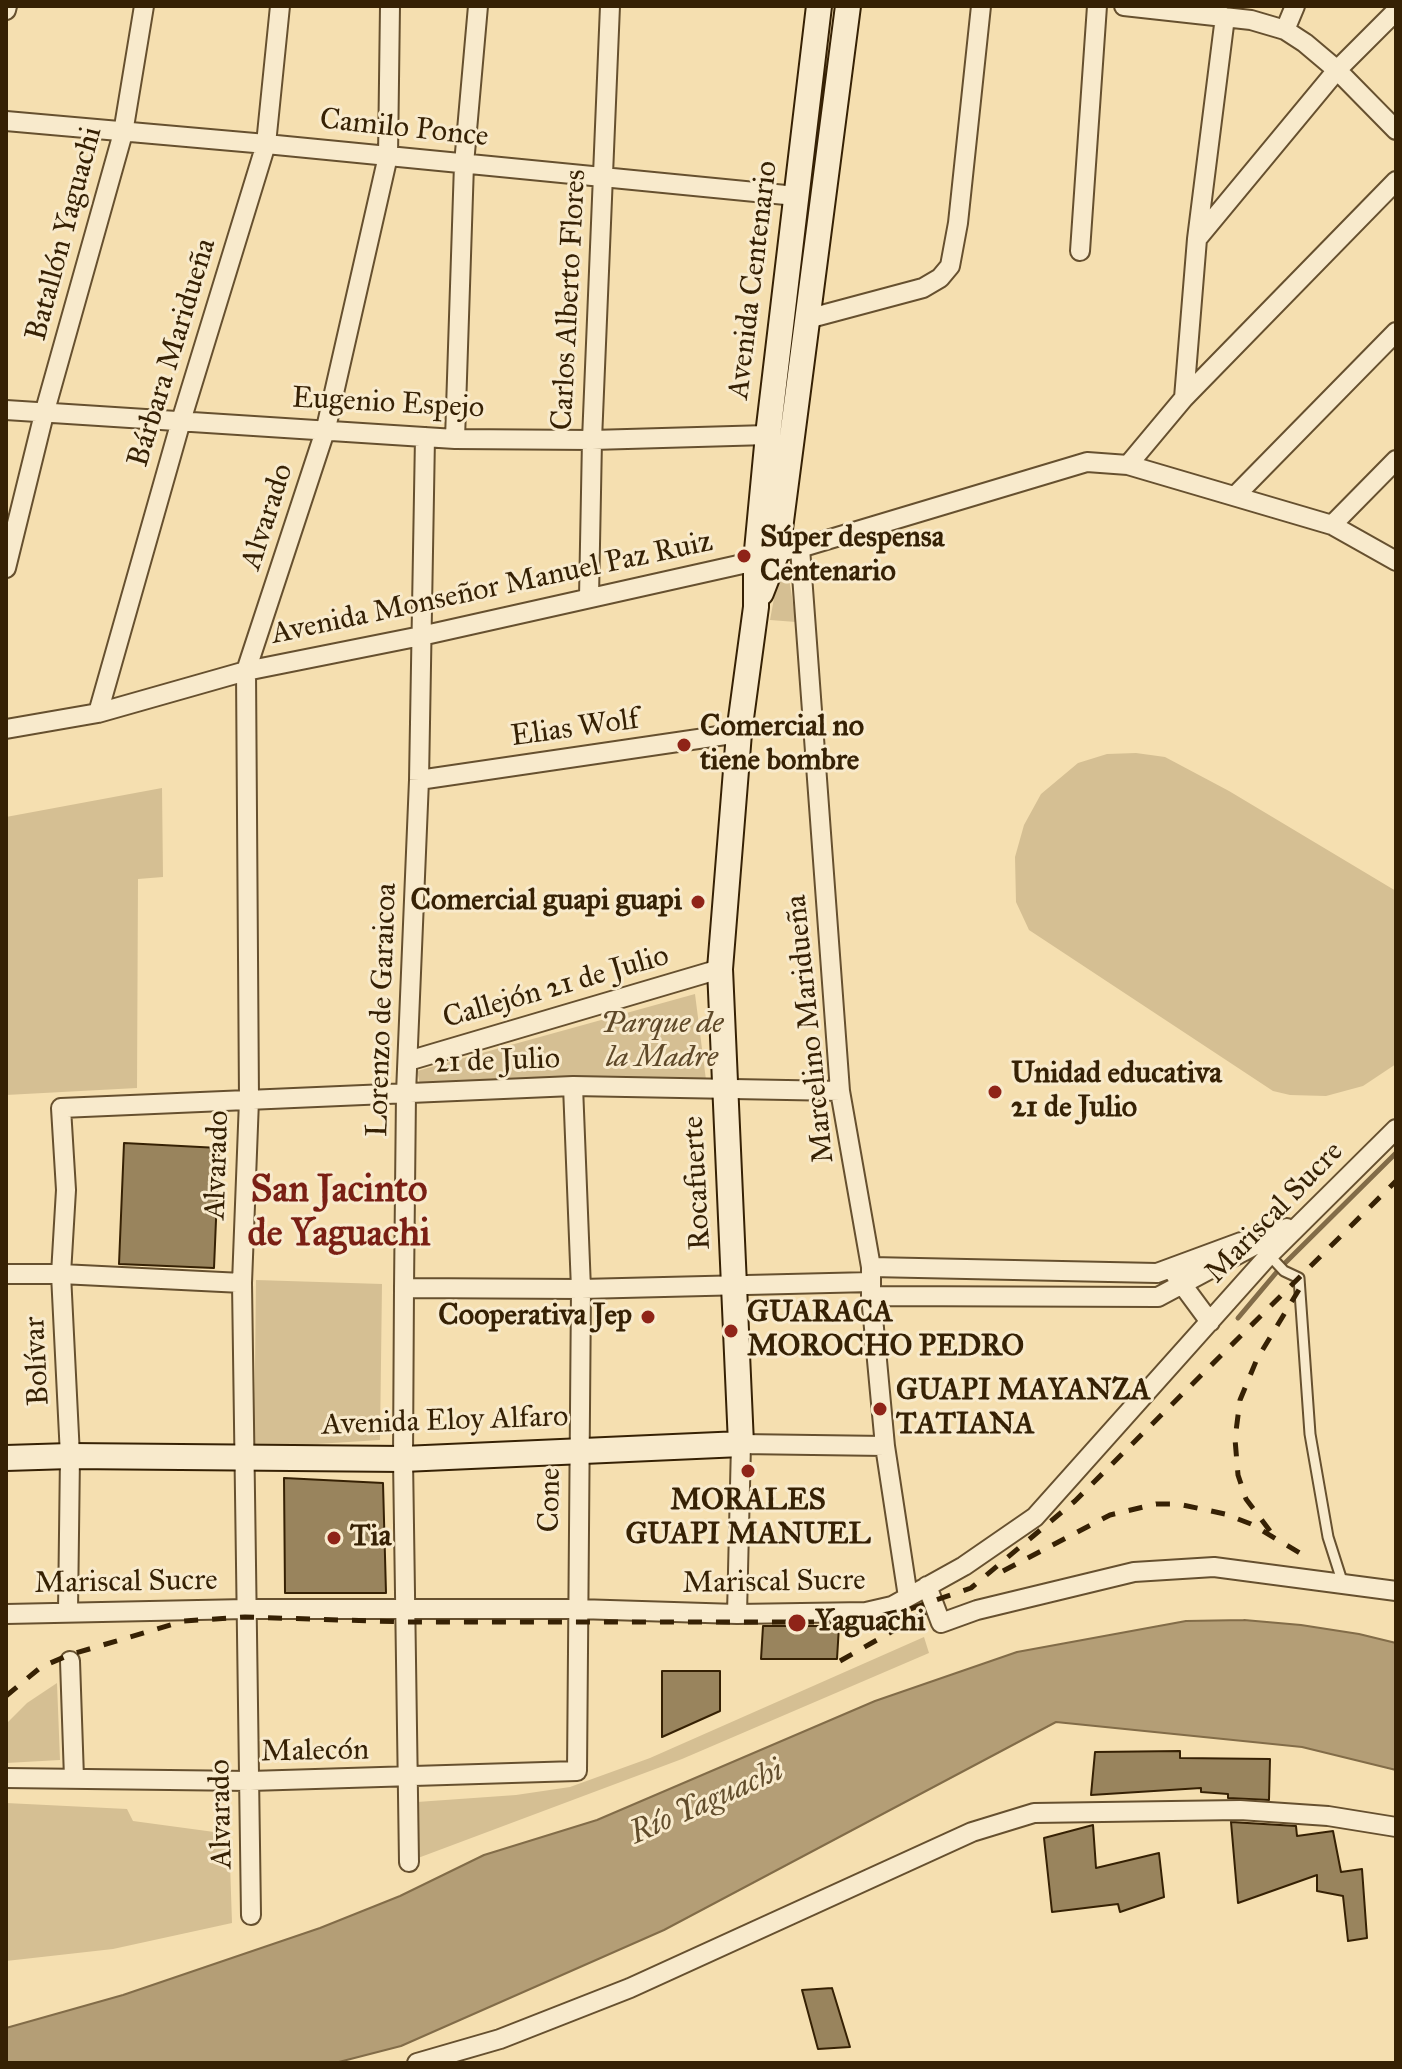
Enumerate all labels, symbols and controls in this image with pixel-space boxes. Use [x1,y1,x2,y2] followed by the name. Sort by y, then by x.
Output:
[318,102,490,156] street label: Camilo Ponce
[19,123,111,345] street label: Batallón Yaguachi
[722,159,786,401] street label: Avenida Centenario
[545,169,595,431] street label: Carlos Alberto Flores
[121,235,225,471] street label: Bárbara Maridueña
[291,381,485,427] street label: Eugenio Espejo
[234,459,302,575] street label: Alvarado
[760,521,944,592] place label: Súper despensa Centenario
[268,525,716,653] street label: Avenida Monseñor Manuel Paz Ruiz
[735,547,753,565] marker: Súper despensa Centenario
[509,702,641,756] street label: Elias Wolf
[700,710,864,780] place label: Comercial no tiene bombre
[675,736,693,754] marker: Comercial no tiene bombre
[361,882,405,1138] street label: Lorenzo de Garaicoa
[411,884,682,920] place label: Comercial guapi guapi
[689,893,707,911] marker: Comercial guapi guapi
[779,893,843,1165] street label: Marcelino Maridueña
[439,939,673,1037] street label: Callejón 21 de Julio
[601,1007,723,1078] park label: Parque de la Madre
[433,1042,561,1082] street label: 21 de Julio
[1011,1057,1222,1128] place label: Unidad educativa 21 de Julio
[986,1083,1004,1101] marker: Unidad educativa 21 de Julio
[198,1110,238,1220] street label: Alvarado
[677,1115,719,1251] street label: Rocafuerte
[1198,1135,1352,1291] street label: Mariscal Sucre
[248,1169,430,1258] district label: San Jacinto de Yaguachi
[747,1296,1024,1366] place label: GUARACA MOROCHO PEDRO
[438,1299,632,1335] place label: Cooperativa Jep
[639,1308,657,1326] marker: Cooperativa Jep
[18,1315,58,1407] street label: Bolívar
[722,1322,740,1340] marker: GUARACA MOROCHO PEDRO
[896,1374,1151,1444] place label: GUAPI MAYANZA TATIANA
[321,1400,569,1444] street label: Avenida Eloy Alfaro
[871,1400,889,1418] marker: GUAPI MAYANZA TATIANA
[739,1462,757,1480] marker: MORALES GUAPI MANUEL
[532,1467,570,1533] street label: Cone
[625,1484,871,1554] place label: MORALES GUAPI MANUEL
[350,1520,391,1556] place label: Tia
[325,1529,343,1547] marker: Tia
[34,1563,218,1603] street label: Mariscal Sucre
[682,1563,866,1603] street label: Mariscal Sucre
[815,1605,925,1641] place label: Yaguachi
[786,1612,808,1634] marker: Yaguachi
[261,1733,369,1771] street label: Malecón
[624,1752,790,1854] water label: Río Yaguachi
[203,1759,241,1869] street label: Alvarado

